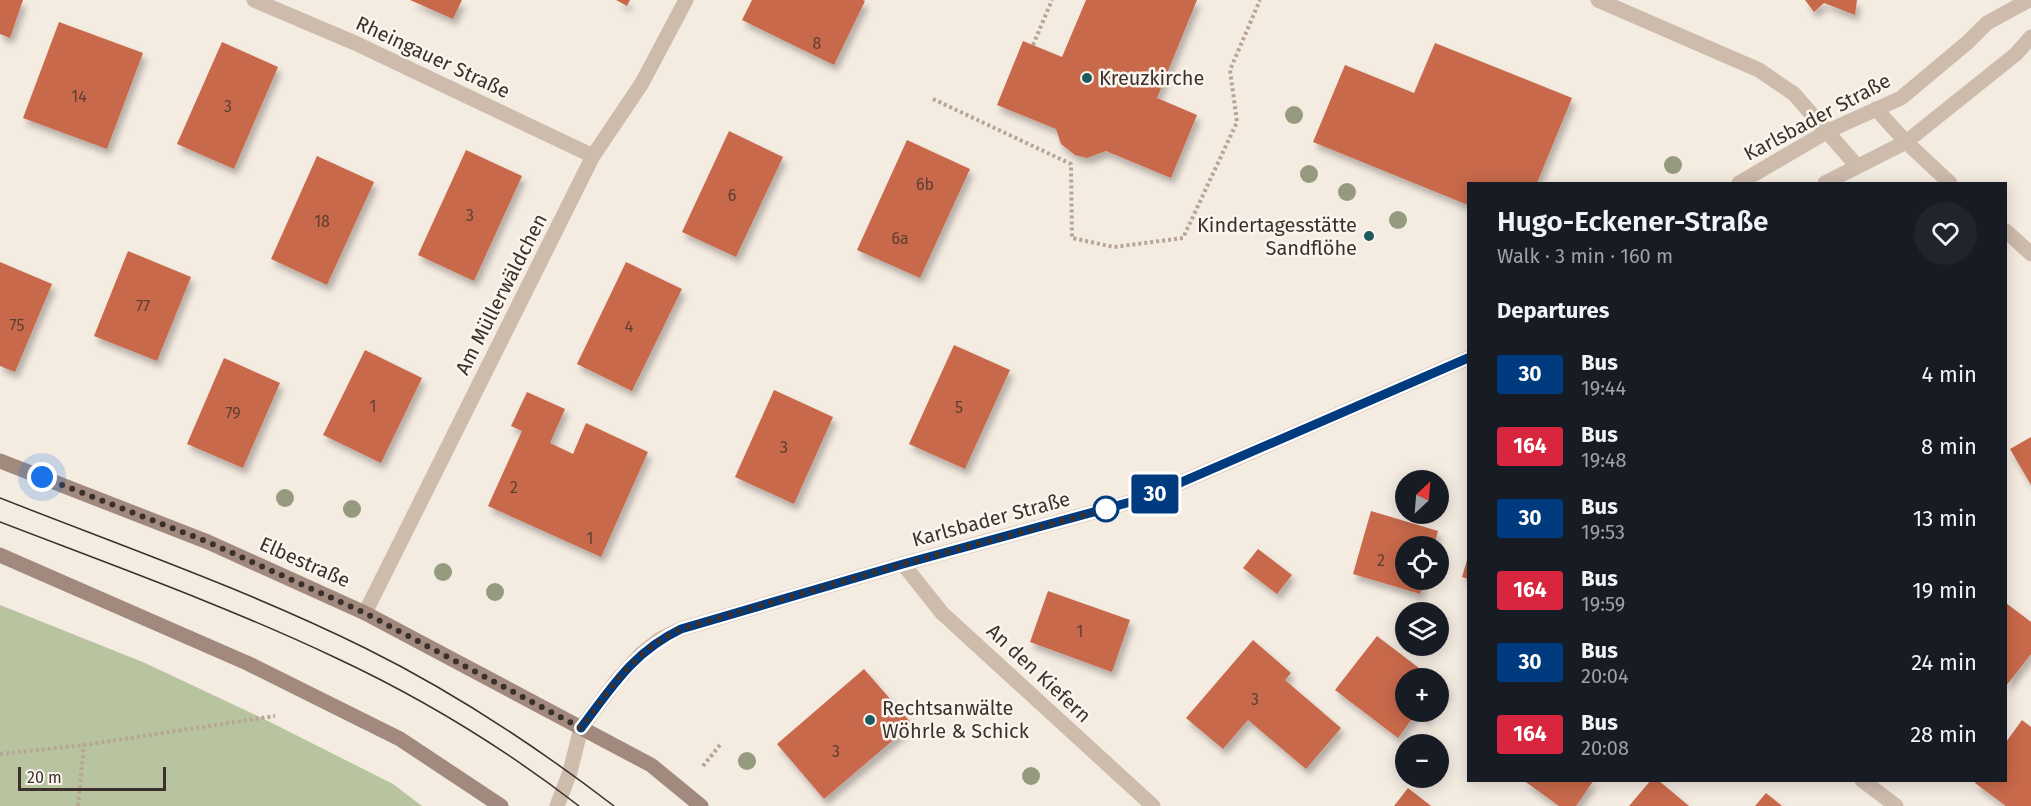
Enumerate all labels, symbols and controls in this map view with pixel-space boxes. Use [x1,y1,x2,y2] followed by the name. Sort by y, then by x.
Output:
[352,11,514,103] street label: Rheingauer Straße
[813,34,822,53] house number: 8
[1099,66,1204,90] place label: Kreuzkirche
[1740,68,1894,166] street label: Karlsbader Straße
[1080,71,1094,85] marker: Kreuzkirche
[71,87,87,106] house number: 14
[224,97,232,116] house number: 3
[916,175,934,194] house number: 6b
[728,186,736,205] house number: 6
[1914,202,1977,265] button: heart
[1497,205,1769,238] text: Hugo-Eckener-Straße
[466,206,474,225] house number: 3
[450,209,552,379] street label: Am Müllerwäldchen
[314,212,330,231] house number: 18
[1197,213,1357,260] place label: Kindertagesstätte Sandflöhe
[891,229,909,248] house number: 6a
[1362,229,1376,243] marker: Kindertagesstätte Sandflöhe
[1497,244,1673,268] text: Walk · 3 min · 160 m
[136,297,150,316] house number: 77
[1497,297,1609,324] text: Departures
[10,316,24,335] house number: 75
[625,317,634,336] house number: 4
[1581,349,1618,376] text: Bus
[1518,361,1542,387] text: 30
[1922,361,1977,388] text: 4 min
[1581,376,1626,400] text: 19:44
[370,397,376,416] house number: 1
[955,398,963,417] house number: 5
[225,404,241,423] house number: 79
[1581,421,1618,448] text: Bus
[1513,433,1547,459] text: 164
[1921,433,1977,460] text: 8 min
[780,438,788,457] house number: 3
[1581,448,1627,472] text: 19:48
[27,462,57,492] your location
[1395,470,1449,524] north arrow
[1395,470,1449,788] map controls
[1128,474,1182,514] line badge: 30
[510,478,518,497] house number: 2
[1143,481,1167,507] text: 30
[909,486,1073,552] street label: Karlsbader Straße
[1581,493,1618,520] text: Bus
[1093,496,1119,522] unlabelled marker
[1518,505,1542,531] text: 30
[1913,505,1977,532] text: 13 min
[1581,520,1625,544] text: 19:53
[587,529,593,548] house number: 1
[256,531,354,593] street label: Elbestraße
[1395,536,1449,590] button: locate
[1377,551,1385,570] house number: 2
[1581,565,1618,592] text: Bus
[1513,577,1547,603] text: 164
[1912,577,1977,604] text: 19 min
[1581,592,1625,616] text: 19:59
[1395,602,1449,656] button: layers
[982,619,1096,727] street label: An den Kiefern
[1077,622,1083,641] house number: 1
[1581,637,1618,664] text: Bus
[1518,649,1542,675] text: 30
[1911,649,1977,676] text: 24 min
[1581,664,1629,688] text: 20:04
[1395,668,1449,722] button: +
[1251,690,1259,709] house number: 3
[882,696,1030,743] place label: Rechtsanwälte Wöhrle & Schick
[1581,709,1618,736] text: Bus
[863,713,877,727] marker: Rechtsanwälte Wöhrle & Schick
[1513,721,1547,747] text: 164
[1910,721,1977,748] text: 28 min
[1395,734,1449,788] button: −
[1581,736,1629,760] text: 20:08
[832,742,840,761] house number: 3
[18,764,166,792] scale bar
[27,768,62,787] text: 20 m

